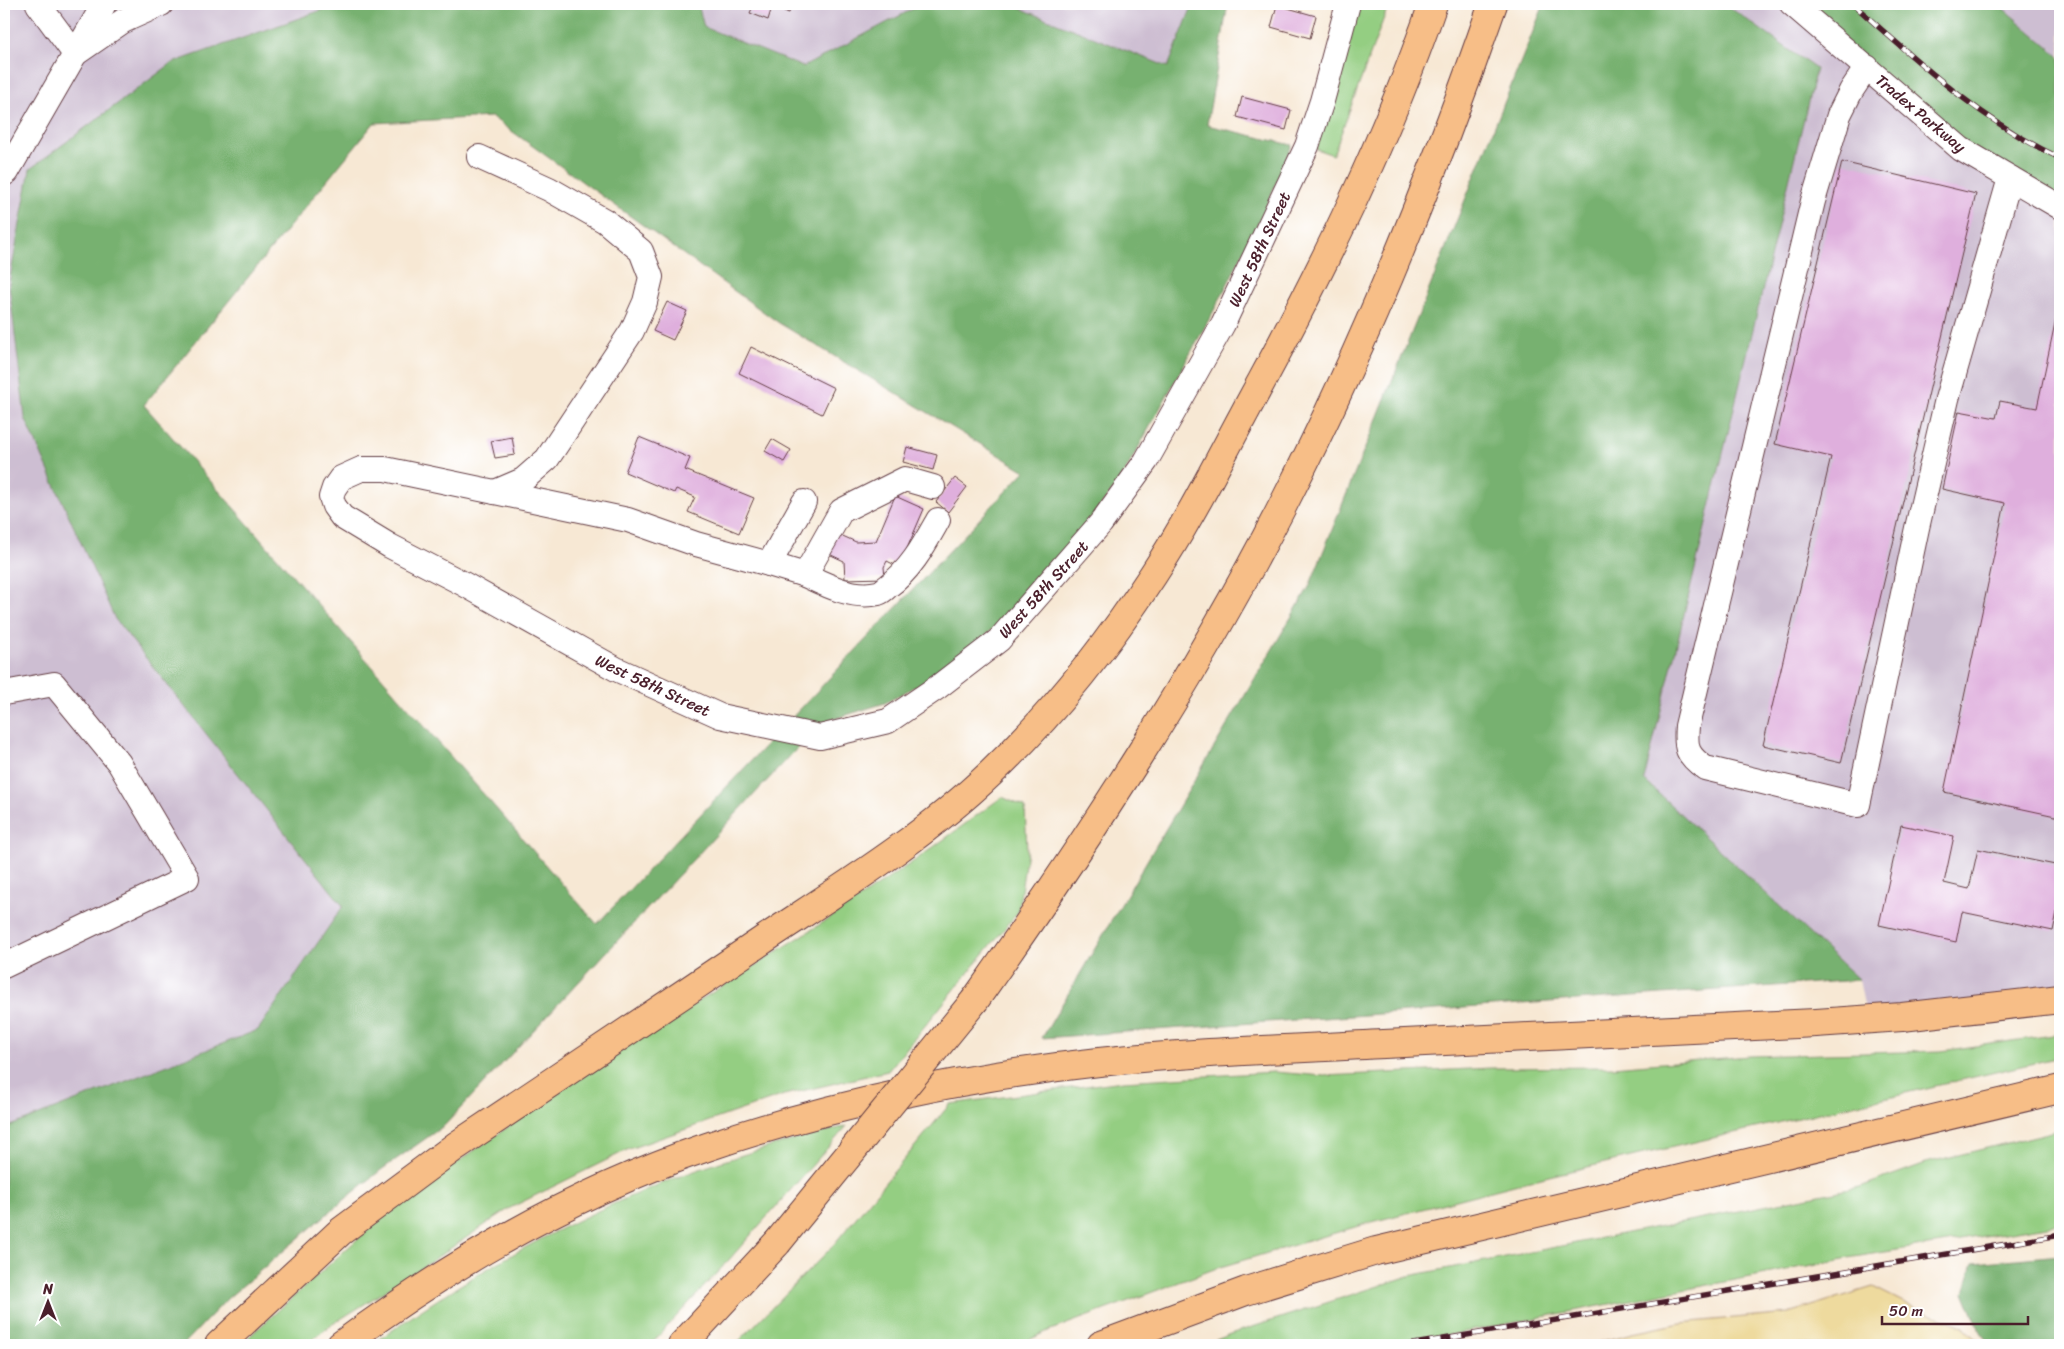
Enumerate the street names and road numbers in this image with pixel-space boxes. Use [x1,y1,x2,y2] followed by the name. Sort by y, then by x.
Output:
[1869,67,1973,161] street label: Tradex Parkway
[1220,187,1299,312] street label: West 58th Street
[991,533,1096,645] street label: West 58th Street
[590,646,715,725] street label: West 58th Street

